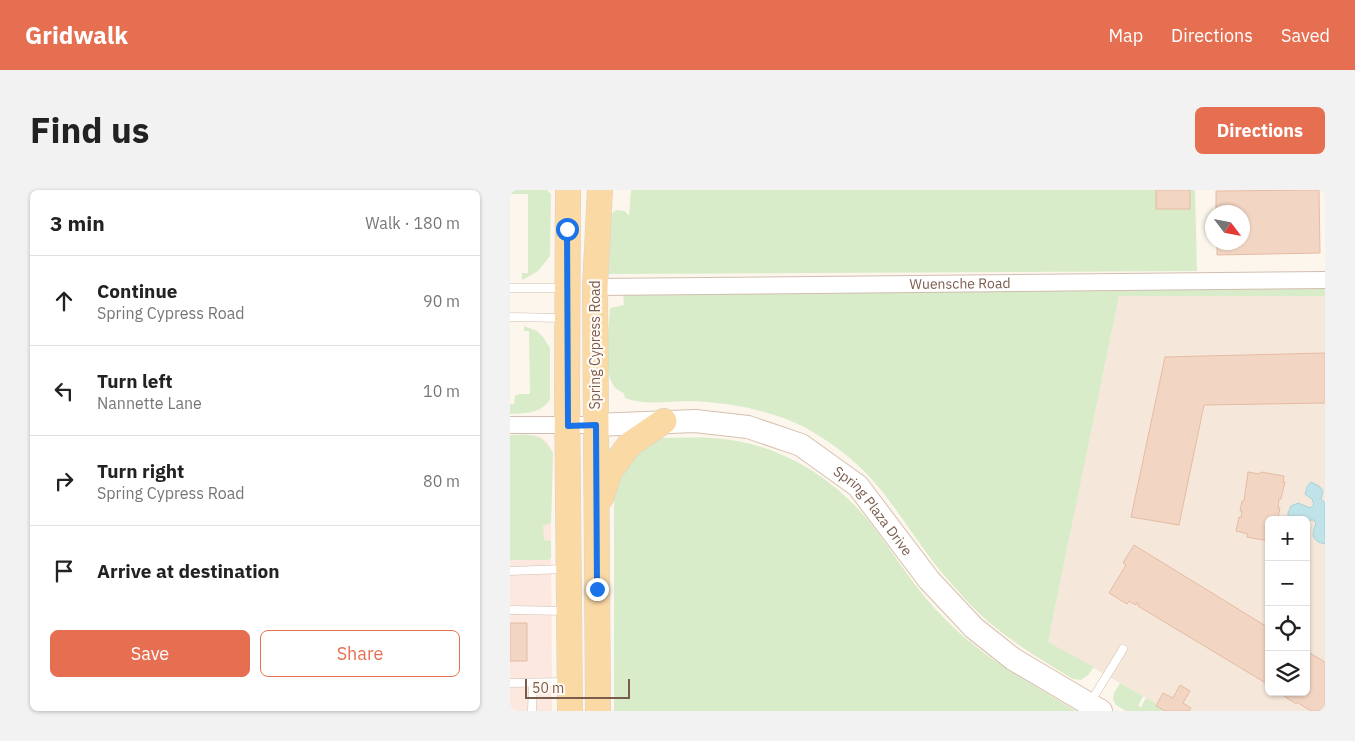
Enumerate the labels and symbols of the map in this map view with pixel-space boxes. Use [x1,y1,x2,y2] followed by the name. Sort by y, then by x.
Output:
[1205,205,1250,250] north arrow
[556,218,579,241] route start
[909,274,1011,293] street label: Wuensche Road
[586,280,604,410] street label: Spring Cypress Road
[830,462,917,559] street label: Spring Plaza Drive
[586,578,609,601] route end
[525,676,630,699] scale bar

